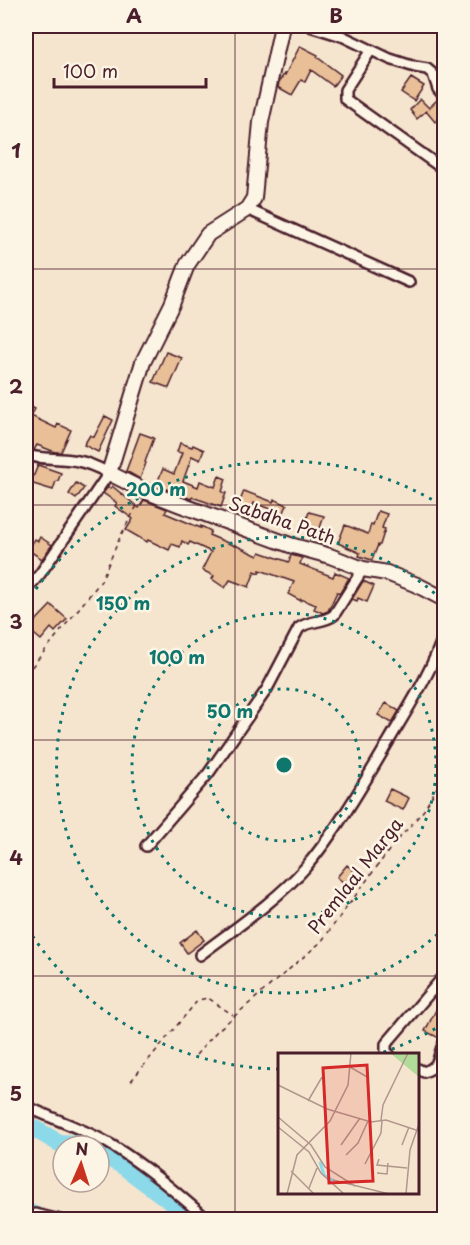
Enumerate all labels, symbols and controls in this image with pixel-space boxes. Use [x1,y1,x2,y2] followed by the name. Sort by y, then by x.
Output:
[126,0,142,30] text: A
[329,0,343,30] text: B
[54,51,206,89] scale bar
[63,57,118,84] text: 100 m
[11,135,21,165] text: 1
[9,371,23,401] text: 2
[126,475,186,502] text: 200 m
[225,489,340,550] street label: Sabdha Path
[96,589,150,616] text: 150 m
[9,606,23,636] text: 3
[149,643,205,670] text: 100 m
[207,697,253,724] text: 50 m
[274,755,294,775] centre of rings
[301,811,409,939] street label: Premlaal Marga
[9,842,23,872] text: 4
[278,1053,419,1194] inset map
[10,1078,22,1108] text: 5
[51,1134,111,1194] north arrow
[75,1136,89,1160] text: N

